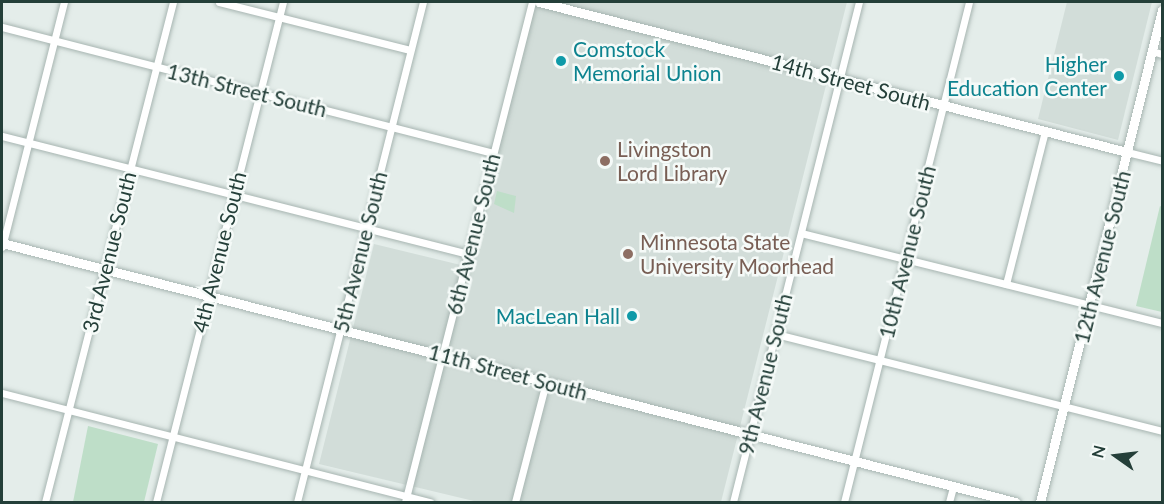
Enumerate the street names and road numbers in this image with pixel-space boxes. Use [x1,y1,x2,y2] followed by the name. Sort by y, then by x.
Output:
[769,49,933,115] street label: 14th Street South
[164,58,330,122] street label: 13th Street South
[441,150,505,318] street label: 6th Avenue South
[873,163,941,341] street label: 10th Avenue South
[187,168,251,336] street label: 4th Avenue South
[328,168,392,336] street label: 5th Avenue South
[1068,168,1136,346] street label: 12th Avenue South
[77,169,141,335] street label: 3rd Avenue South
[733,290,797,458] street label: 9th Avenue South
[426,339,590,405] street label: 11th Street South

